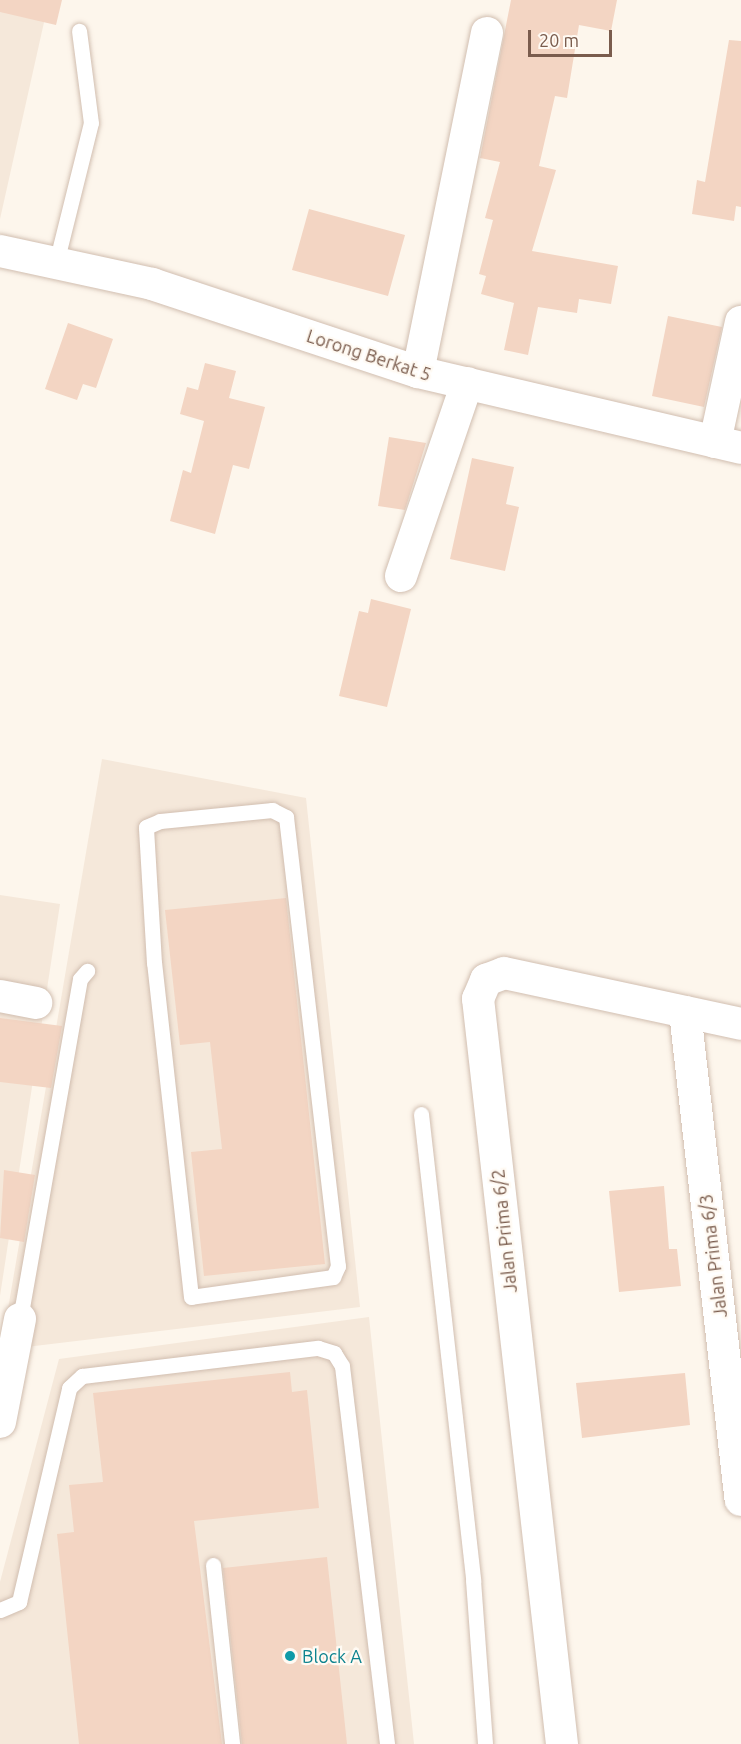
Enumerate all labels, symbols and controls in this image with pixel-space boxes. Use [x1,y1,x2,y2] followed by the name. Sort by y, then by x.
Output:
[531,18,615,56] scale bar
[539,30,579,50] text: 20 m
[304,325,434,385] street label: Lorong Berkat 5
[487,1168,521,1294] street label: Jalan Prima 6/2
[695,1193,731,1319] street label: Jalan Prima 6/3
[302,1645,362,1667] place label: Block A
[283,1649,297,1663] marker: Block A

